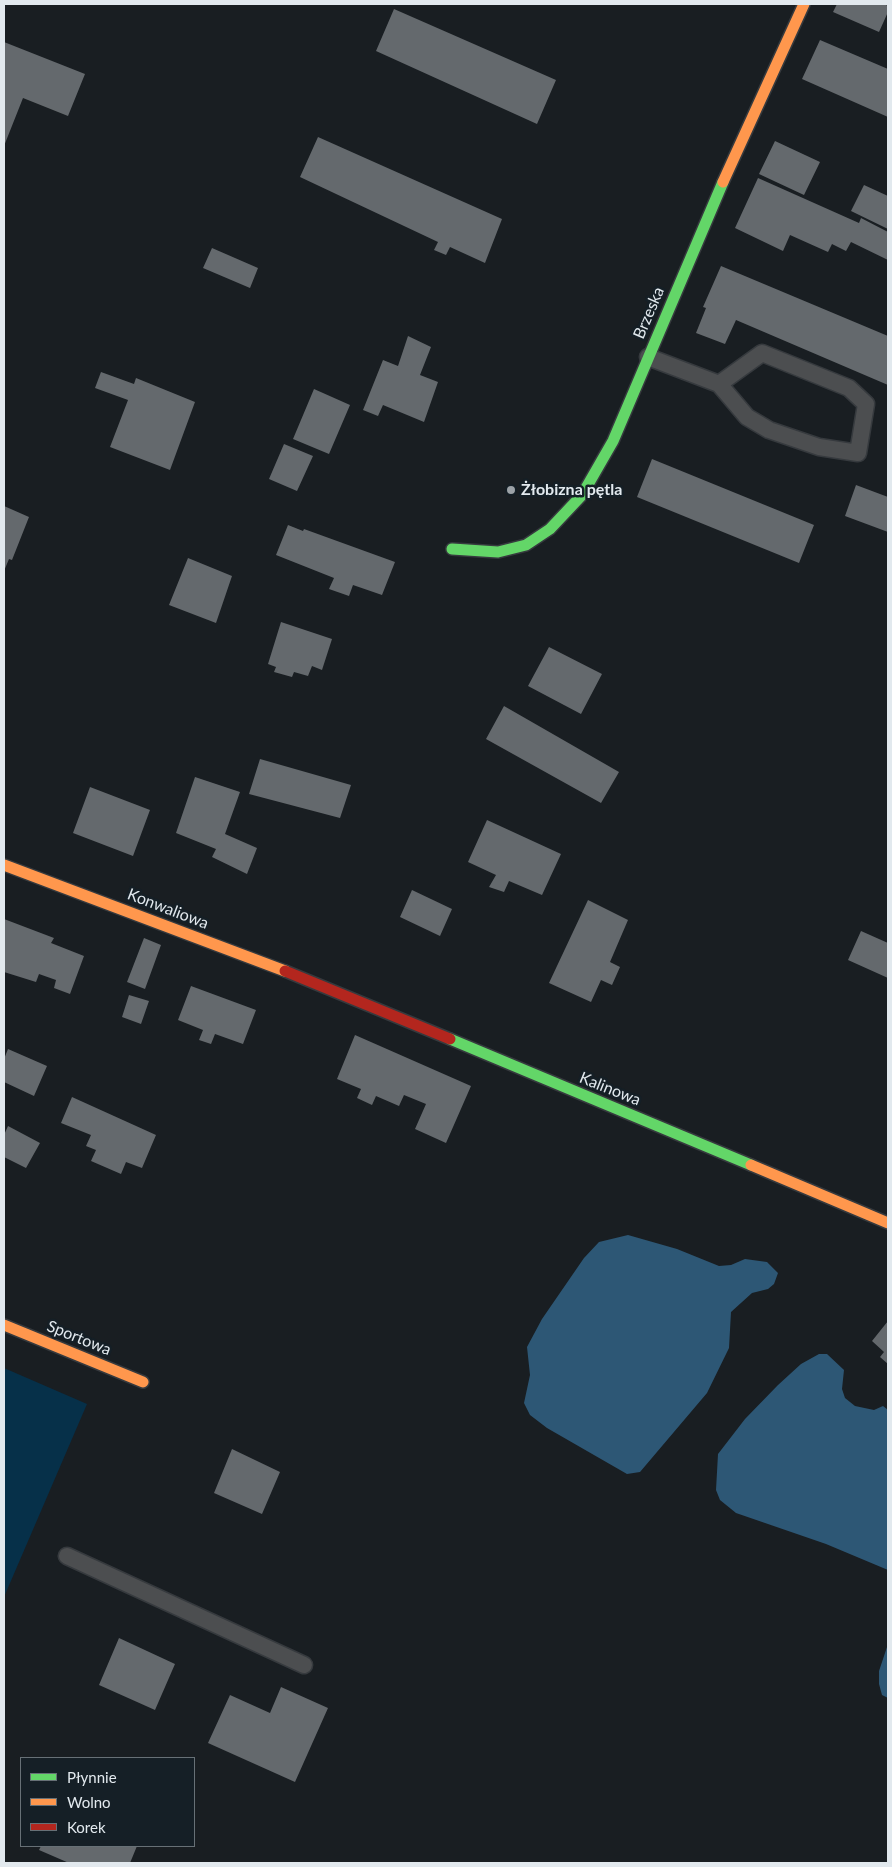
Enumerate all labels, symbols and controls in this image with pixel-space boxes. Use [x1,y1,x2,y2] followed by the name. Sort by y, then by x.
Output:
[630,284,668,342] street label: Brzeska
[521,480,622,500] place label: Żłobizna pętla
[505,484,517,496] marker: Żłobizna pętla
[125,885,211,933] street label: Konwaliowa
[577,1068,643,1110] street label: Kalinowa
[44,1316,114,1360] street label: Sportowa
[20,1757,195,1847] legend
[67,1768,117,1786] text: Płynnie
[67,1793,111,1811] text: Wolno
[67,1818,106,1836] text: Korek

